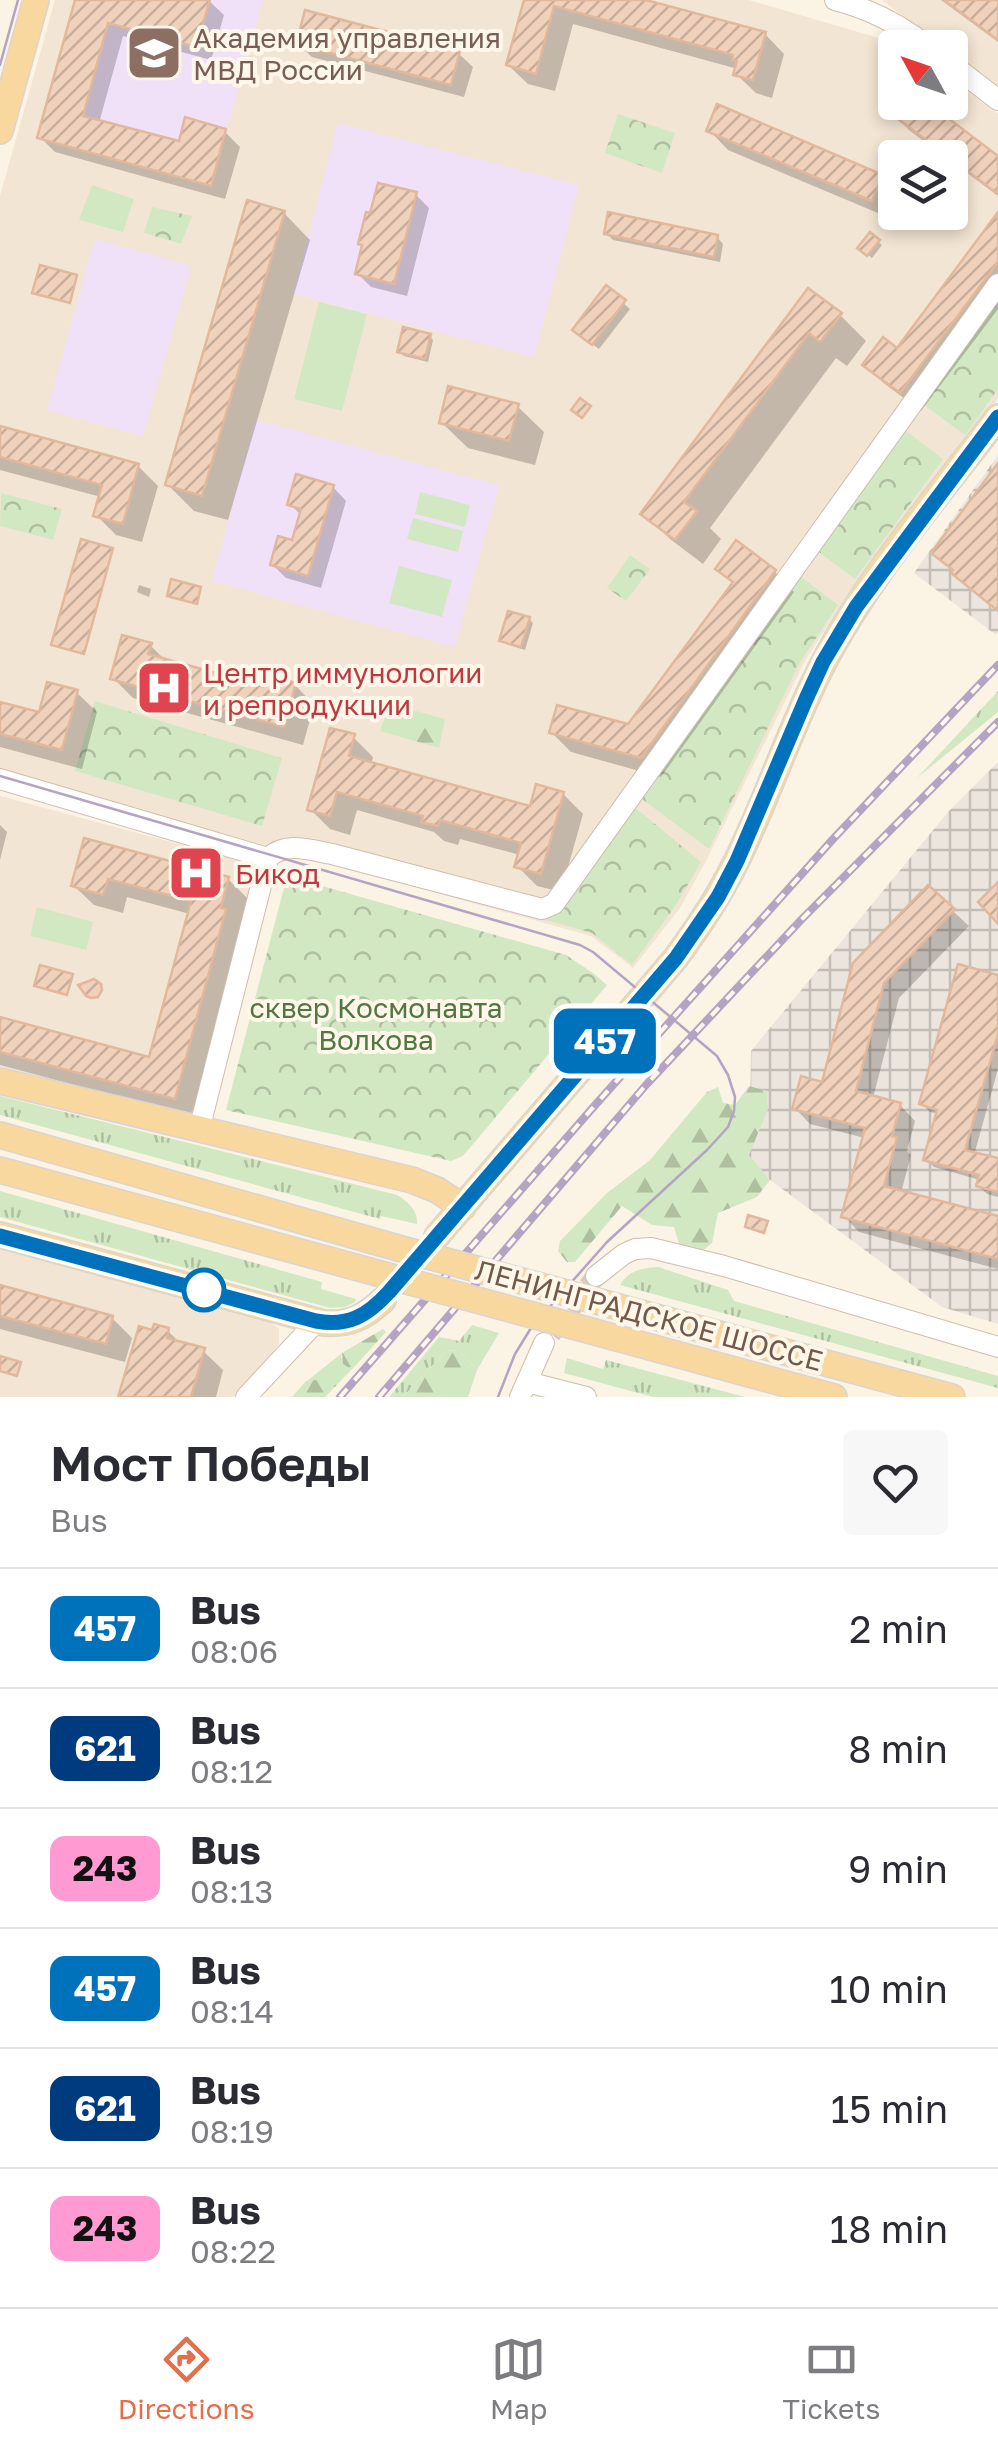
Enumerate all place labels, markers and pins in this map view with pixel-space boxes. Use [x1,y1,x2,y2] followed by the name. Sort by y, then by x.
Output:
[193,21,501,86] place label: Академия управления МВД России
[124,23,184,83] school or university icon: Академия управления МВД России
[203,656,482,721] place label: Центр иммунологии и репродукции
[134,658,194,718] hospital icon: Центр иммунологии и репродукции
[166,843,226,903] hospital icon: Бикод
[235,857,320,890] place label: Бикод
[183,1269,225,1311] unlabelled marker

